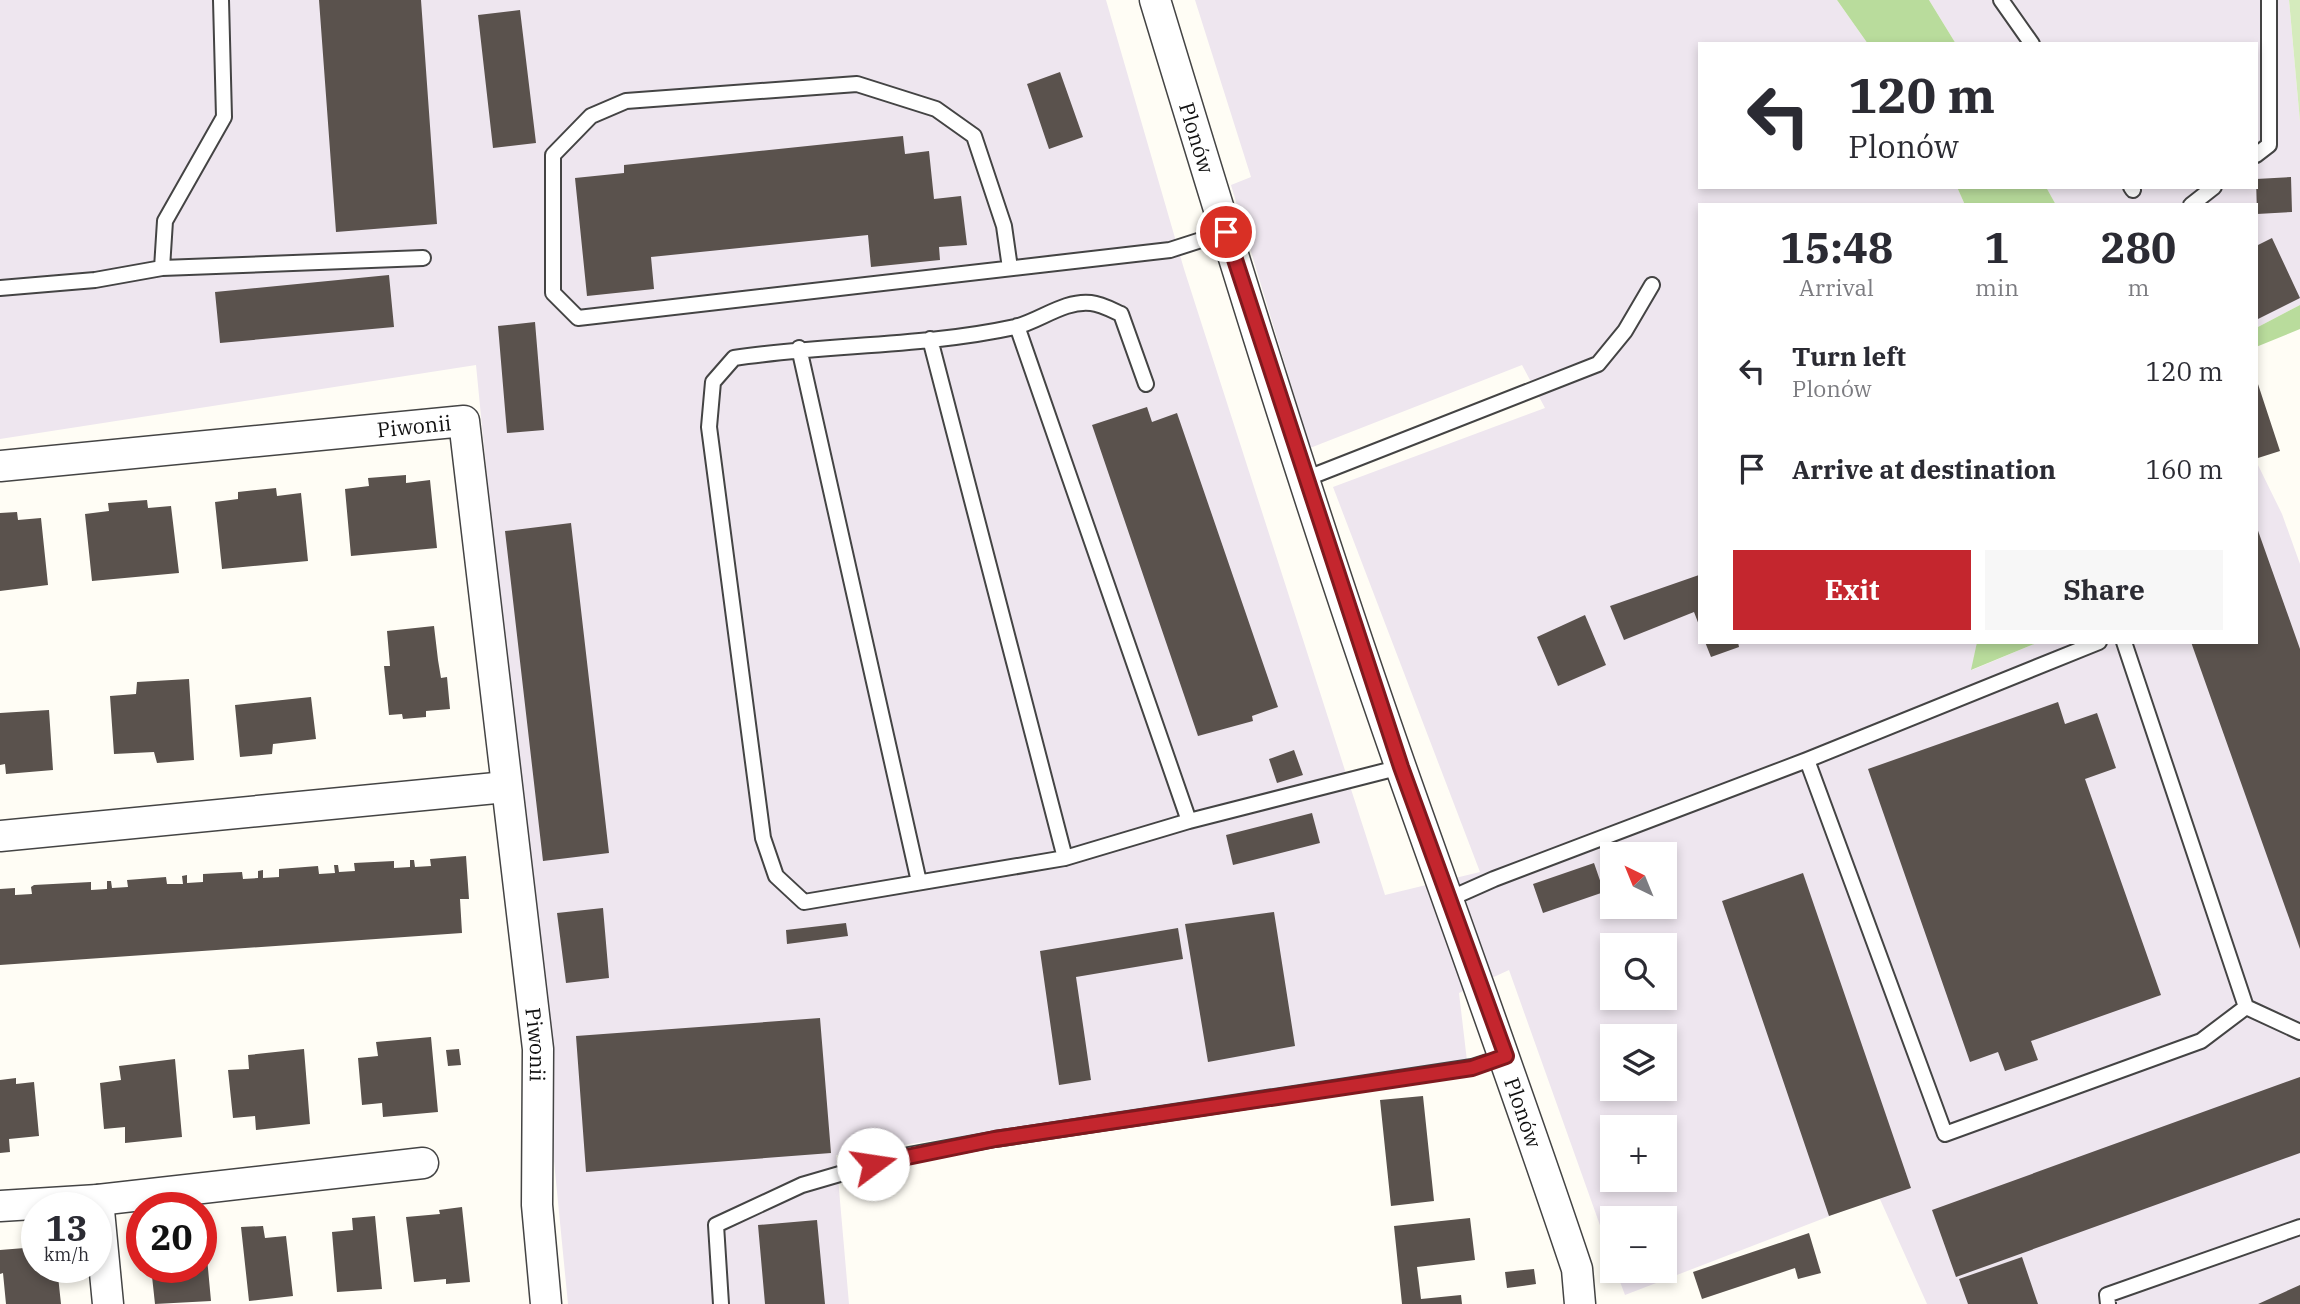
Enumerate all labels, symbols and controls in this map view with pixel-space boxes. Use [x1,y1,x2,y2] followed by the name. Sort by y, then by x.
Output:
[1848,63,1995,126] text: 120 m
[1733,70,1824,161] icon: left
[1173,99,1221,177] street label: Plonów
[1848,125,1959,167] text: Plonów
[1196,202,1256,262] pin
[1207,213,1245,251] icon: arrive
[1780,220,1893,275] text: 15:48
[1984,220,2010,275] text: 1
[2101,220,2176,275] text: 280
[1799,272,1874,302] text: Arrival
[1975,272,2019,302] text: min
[2127,272,2149,302] text: m
[1792,339,1906,373] text: Turn left
[1733,352,1771,390] icon: left
[2145,354,2223,388] text: 120 m
[1792,373,1872,403] text: Plonów
[376,408,452,443] street label: Piwonii
[1733,450,1771,488] icon: arrive
[1792,452,2056,486] text: Arrive at destination
[2145,452,2223,486] text: 160 m
[1733,550,1971,630] button: Exit
[1985,550,2223,630] button: Share
[1600,842,1676,919] north arrow
[1600,842,1677,1283] map controls
[1600,933,1677,1010] button: search
[519,1006,552,1082] street label: Piwonii
[1600,1024,1677,1101] button: layers
[1498,1073,1549,1152] street label: Plonów
[1600,1115,1677,1192] button: +
[836,1127,910,1201] position arrow
[126,1192,217,1283] speed limit sign: 20
[45,1205,88,1251] text: 13
[1600,1206,1677,1283] button: −
[44,1243,89,1266] text: km/h

